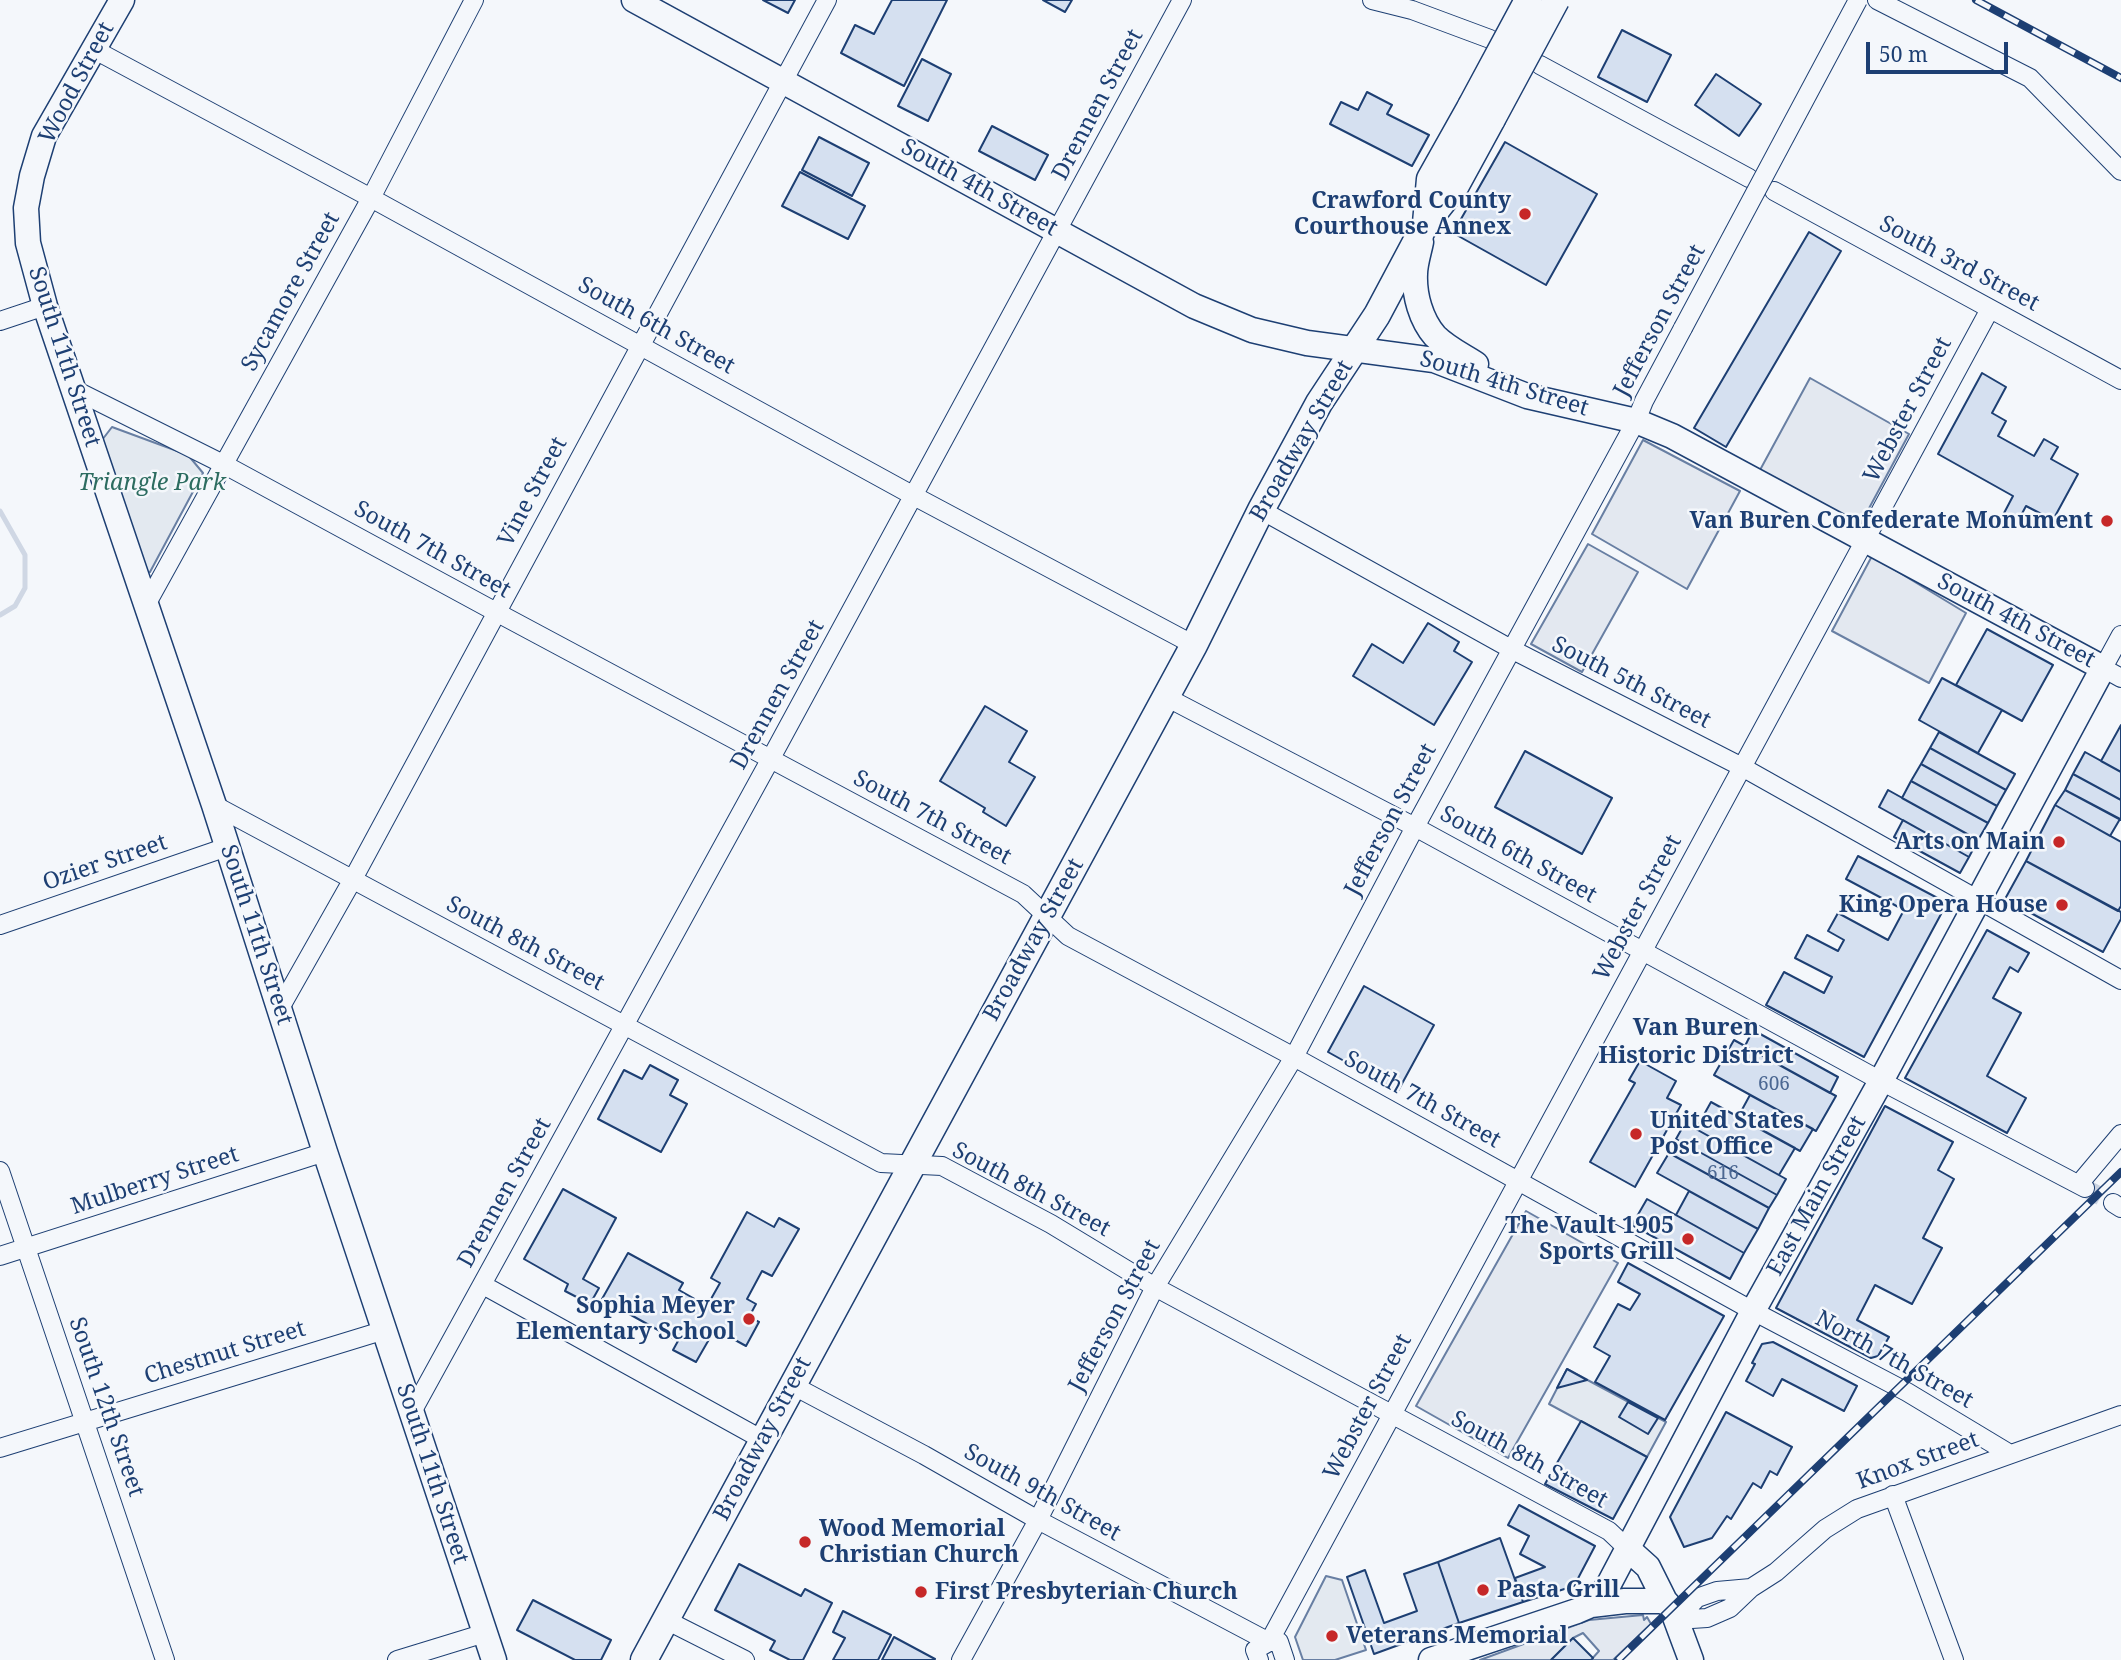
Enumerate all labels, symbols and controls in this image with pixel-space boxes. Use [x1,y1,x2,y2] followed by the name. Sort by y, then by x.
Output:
[33,18,121,148] street label: Wood Street
[1047,25,1149,185] street label: Drennen Street
[1869,28,2011,72] scale bar
[1879,40,1928,68] text: 50 m
[896,134,1062,242] street label: South 4th Street
[1294,187,1511,241] place label: Crawford County Courthouse Annex
[1517,206,1533,222] marker: Crawford County Courthouse Annex
[236,208,346,376] street label: Sycamore Street
[1874,210,2044,318] street label: South 3rd Street
[1608,240,1712,402] street label: Jefferson Street
[22,264,106,450] street label: South 11th Street
[573,272,739,380] street label: South 6th Street
[1858,333,1958,487] street label: Webster Street
[1416,345,1592,423] street label: South 4th Street
[1245,355,1359,527] street label: Broadway Street
[493,432,573,552] street label: Vine Street
[78,469,226,497] park label: Triangle Park
[349,496,515,604] street label: South 7th Street
[1689,507,2093,535] place label: Van Buren Confederate Monument
[2099,513,2115,529] marker: Van Buren Confederate Monument
[1932,568,2100,674] street label: South 4th Street
[725,615,831,775] street label: Drennen Street
[1547,631,1715,735] street label: South 5th Street
[1339,739,1443,901] street label: Jefferson Street
[848,765,1016,871] street label: South 7th Street
[1435,801,1601,909] street label: South 6th Street
[1895,828,2045,856] place label: Arts on Main
[39,829,171,897] street label: Ozier Street
[1588,831,1688,985] street label: Webster Street
[2051,834,2067,850] marker: Arts on Main
[214,842,298,1028] street label: South 11th Street
[978,854,1090,1026] street label: Broadway Street
[441,891,609,997] street label: South 8th Street
[1839,891,2048,919] place label: King Opera House
[2054,897,2070,913] marker: King Opera House
[1598,1014,1794,1070] district label: Van Buren Historic District
[1339,1046,1505,1154] street label: South 7th Street
[1758,1074,1790,1096] house number: 606
[1650,1107,1804,1161] place label: United States Post Office
[1762,1111,1872,1281] street label: East Main Street
[452,1113,558,1273] street label: Drennen Street
[1628,1126,1644,1142] marker: United States Post Office
[947,1137,1115,1243] street label: South 8th Street
[68,1141,242,1221] street label: Mulberry Street
[1707,1163,1739,1185] house number: 616
[1505,1212,1674,1266] place label: The Vault 1905 Sports Grill
[1680,1231,1696,1247] marker: The Vault 1905 Sports Grill
[1063,1235,1167,1397] street label: Jefferson Street
[516,1292,735,1346] place label: Sophia Meyer Elementary School
[1810,1305,1978,1415] street label: North 7th Street
[741,1311,757,1327] marker: Sophia Meyer Elementary School
[62,1314,150,1500] street label: South 12th Street
[141,1315,309,1391] street label: Chestnut Street
[1318,1330,1418,1484] street label: Webster Street
[708,1352,818,1526] street label: Broadway Street
[390,1381,474,1567] street label: South 11th Street
[1446,1406,1612,1514] street label: South 8th Street
[1853,1426,1983,1496] street label: Knox Street
[959,1439,1125,1547] street label: South 9th Street
[819,1515,1019,1569] place label: Wood Memorial Christian Church
[797,1534,813,1550] marker: Wood Memorial Christian Church
[1497,1576,1620,1604] place label: Pasta Grill
[935,1578,1238,1606] place label: First Presbyterian Church
[1475,1582,1491,1598] marker: Pasta Grill
[913,1584,929,1600] marker: First Presbyterian Church
[1346,1622,1568,1650] place label: Veterans Memorial
[1324,1628,1340,1644] marker: Veterans Memorial

